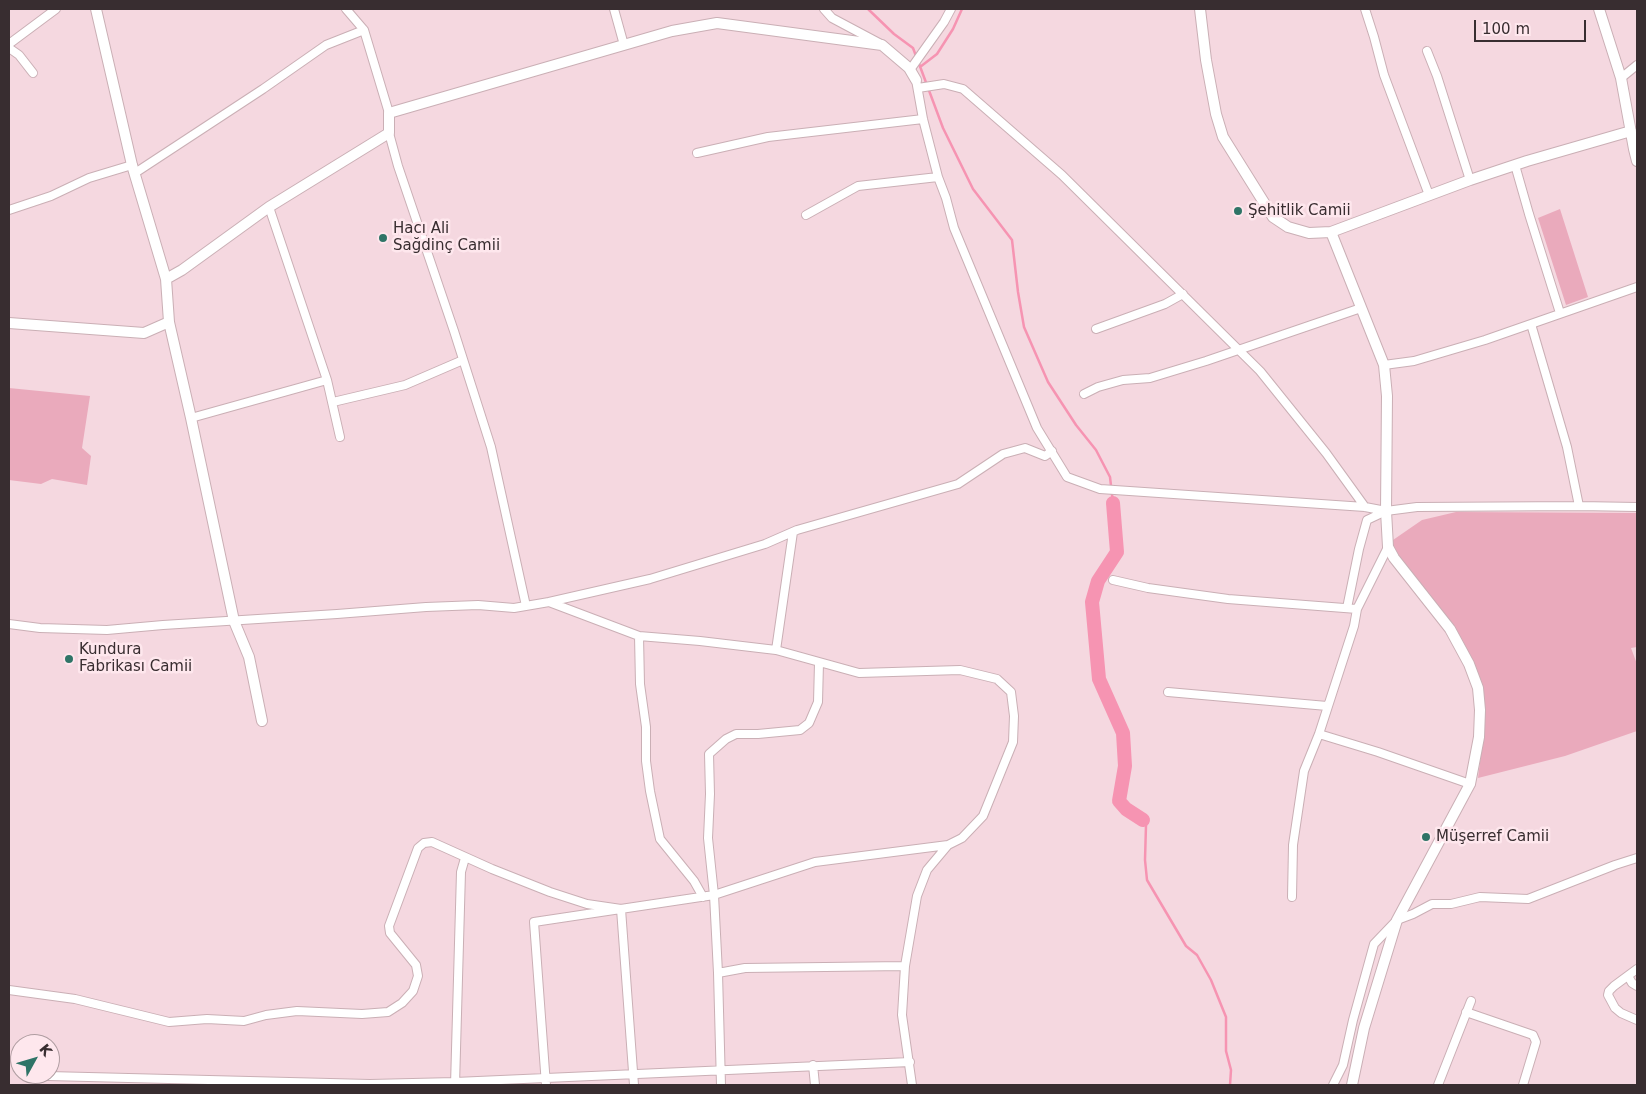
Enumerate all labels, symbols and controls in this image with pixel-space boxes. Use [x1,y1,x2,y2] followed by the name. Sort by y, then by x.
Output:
[1476,10,1588,42] scale bar
[1482,20,1530,38] text: 100 m
[1248,202,1351,220] place label: Şehitlik Camii
[1232,205,1244,217] marker: Şehitlik Camii
[393,220,500,255] place label: Hacı Ali Sağdinç Camii
[377,232,389,244] marker: Hacı Ali Sağdinç Camii
[79,641,192,676] place label: Kundura Fabrikası Camii
[63,653,75,665] marker: Kundura Fabrikası Camii
[1436,828,1549,846] place label: Müşerref Camii
[1420,831,1432,843] marker: Müşerref Camii
[10,1034,60,1084] north arrow
[36,1041,56,1059] text: K

